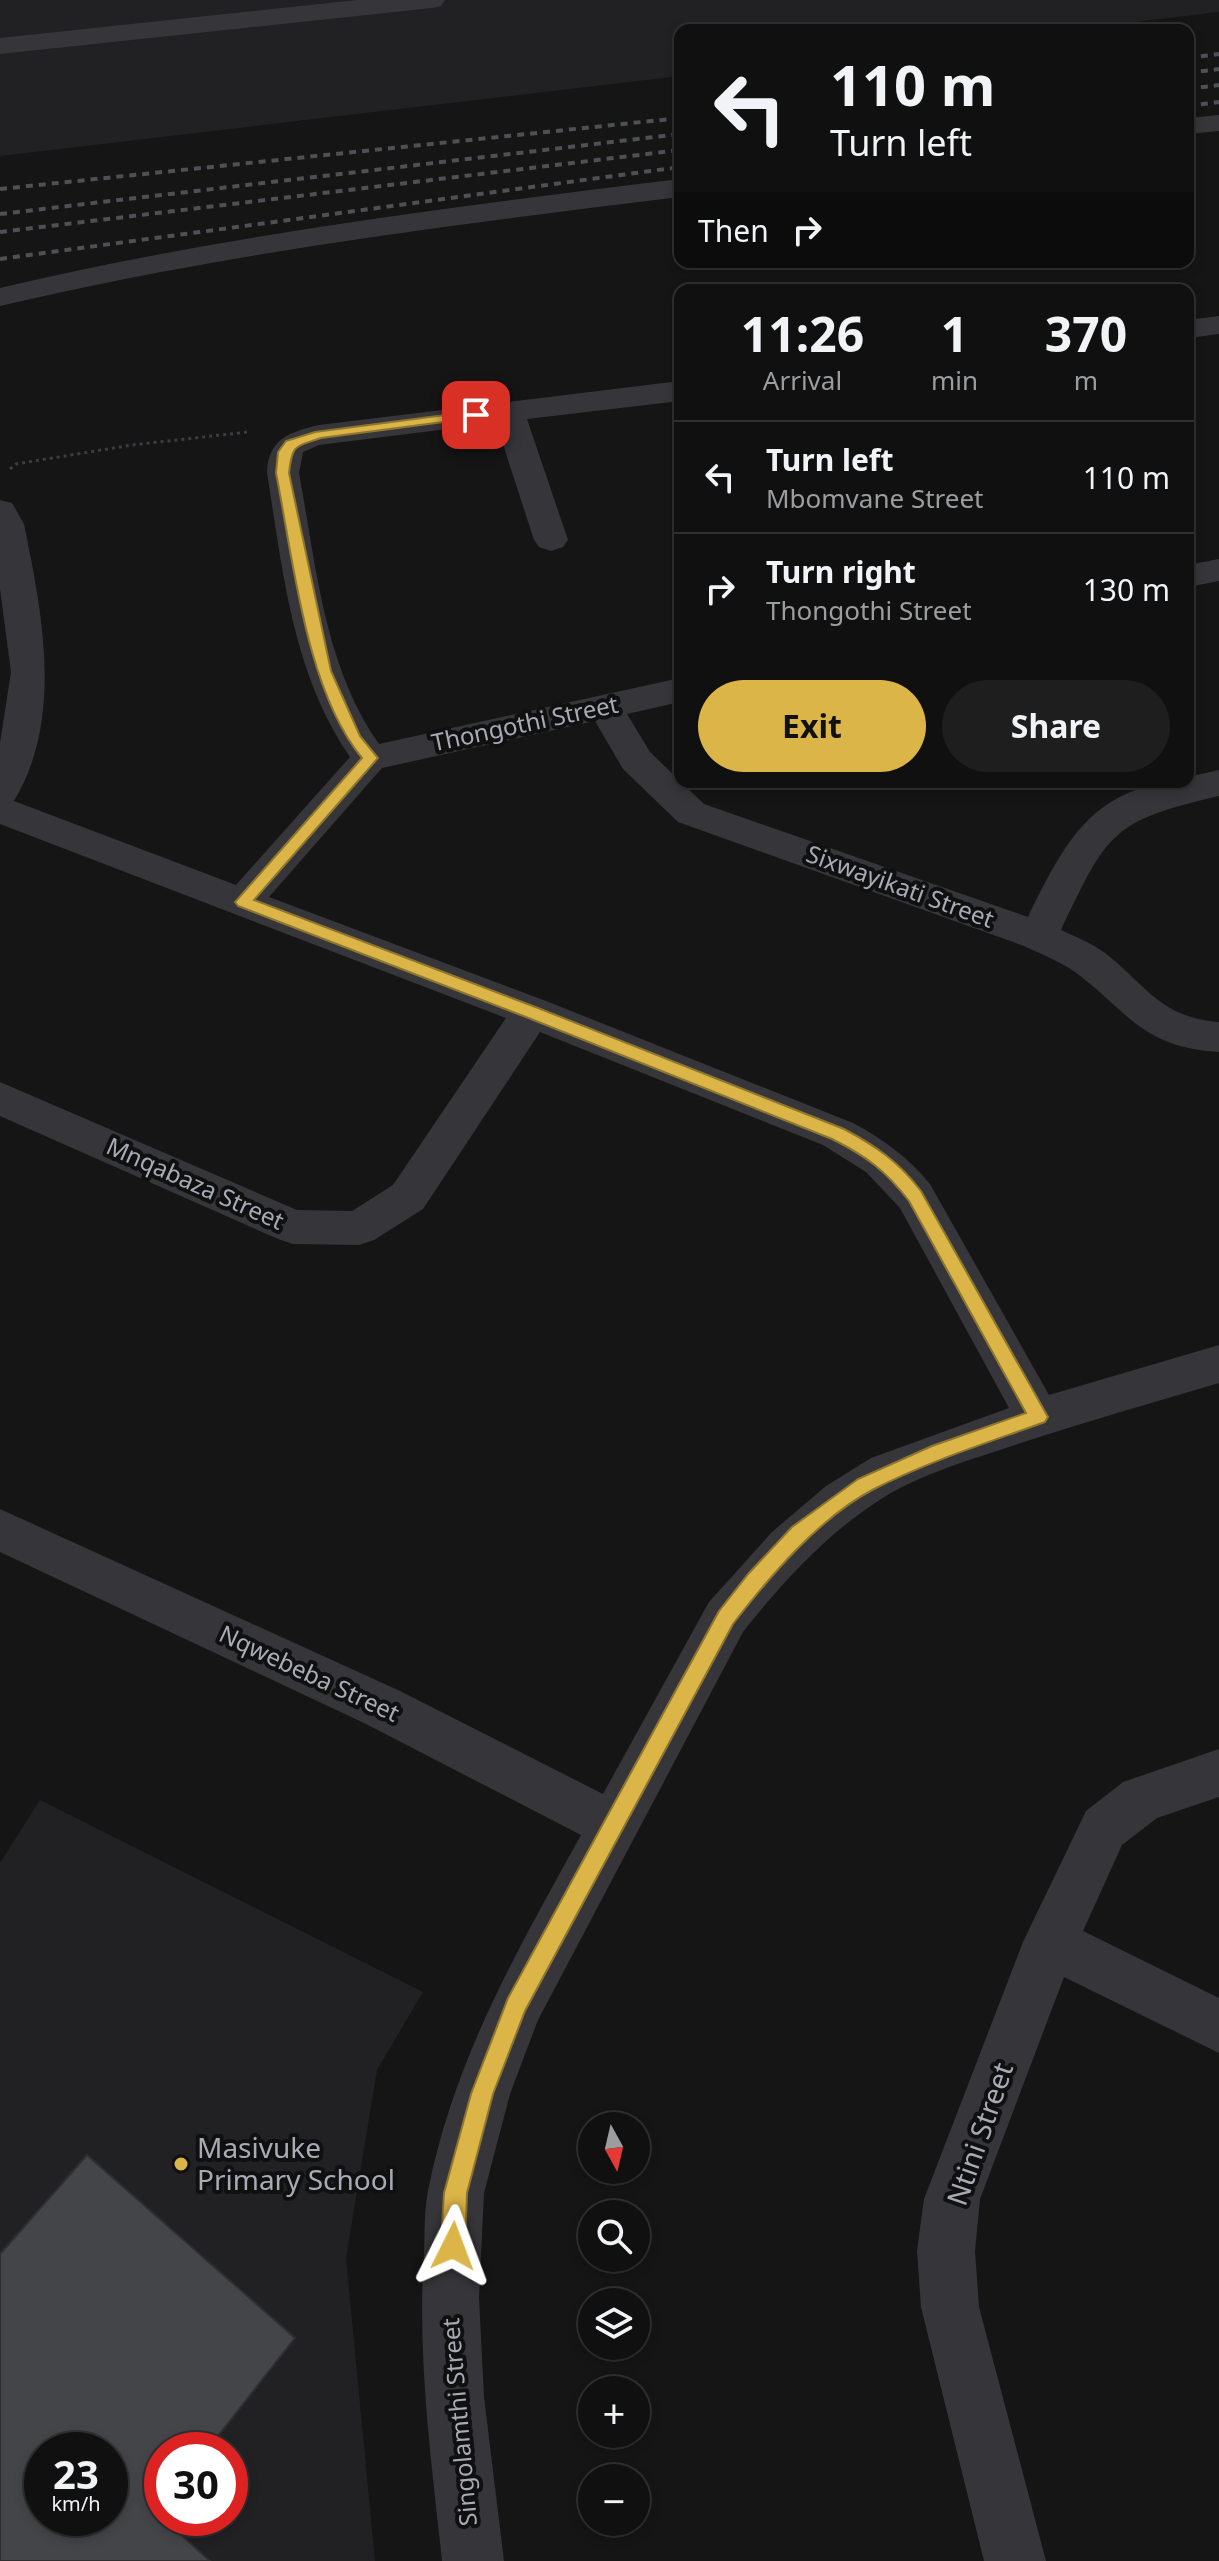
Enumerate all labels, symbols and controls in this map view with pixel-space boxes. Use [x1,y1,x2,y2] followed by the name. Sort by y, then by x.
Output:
[830,46,995,122] text: 110 m
[698,56,802,160] icon: left
[830,118,972,167] text: Turn left
[785,208,829,252] icon: right
[698,210,769,251] text: Then
[741,301,864,366] text: 11:26
[941,301,968,366] text: 1
[1045,301,1127,366] text: 370
[763,362,842,398] text: Arrival
[931,362,978,398] text: min
[1074,362,1098,398] text: m
[442,381,510,449] pin
[454,393,498,437] icon: arrive
[766,439,894,480] text: Turn left
[698,455,742,499] icon: left
[1083,457,1170,498] text: 110 m
[766,480,984,516] text: Mbomvane Street
[766,551,916,592] text: Turn right
[698,567,742,611] icon: right
[1083,569,1170,610] text: 130 m
[766,592,972,628] text: Thongothi Street
[698,680,926,772] button: Exit
[942,680,1170,772] button: Share
[428,687,621,758] street label: Thongothi Street
[802,836,999,935] street label: Sixwayikati Street
[102,1129,290,1237] street label: Mnqabaza Street
[214,1616,405,1729] street label: Nqwebeba Street
[937,2057,1021,2210] street label: Ntini Street
[578,2112,650,2184] north arrow
[578,2112,650,2536] map controls
[197,2128,395,2198] place label: Masivuke Primary School
[172,2155,190,2173] marker: Masivuke Primary School
[578,2200,650,2272] button: search
[411,2204,495,2288] position arrow
[578,2288,650,2360] button: layers
[433,2317,484,2527] street label: Singolamthi Street
[578,2376,650,2448] button: +
[144,2432,248,2536] speed limit sign: 30
[53,2446,99,2501] text: 23
[578,2464,650,2536] button: −
[51,2490,101,2517] text: km/h

